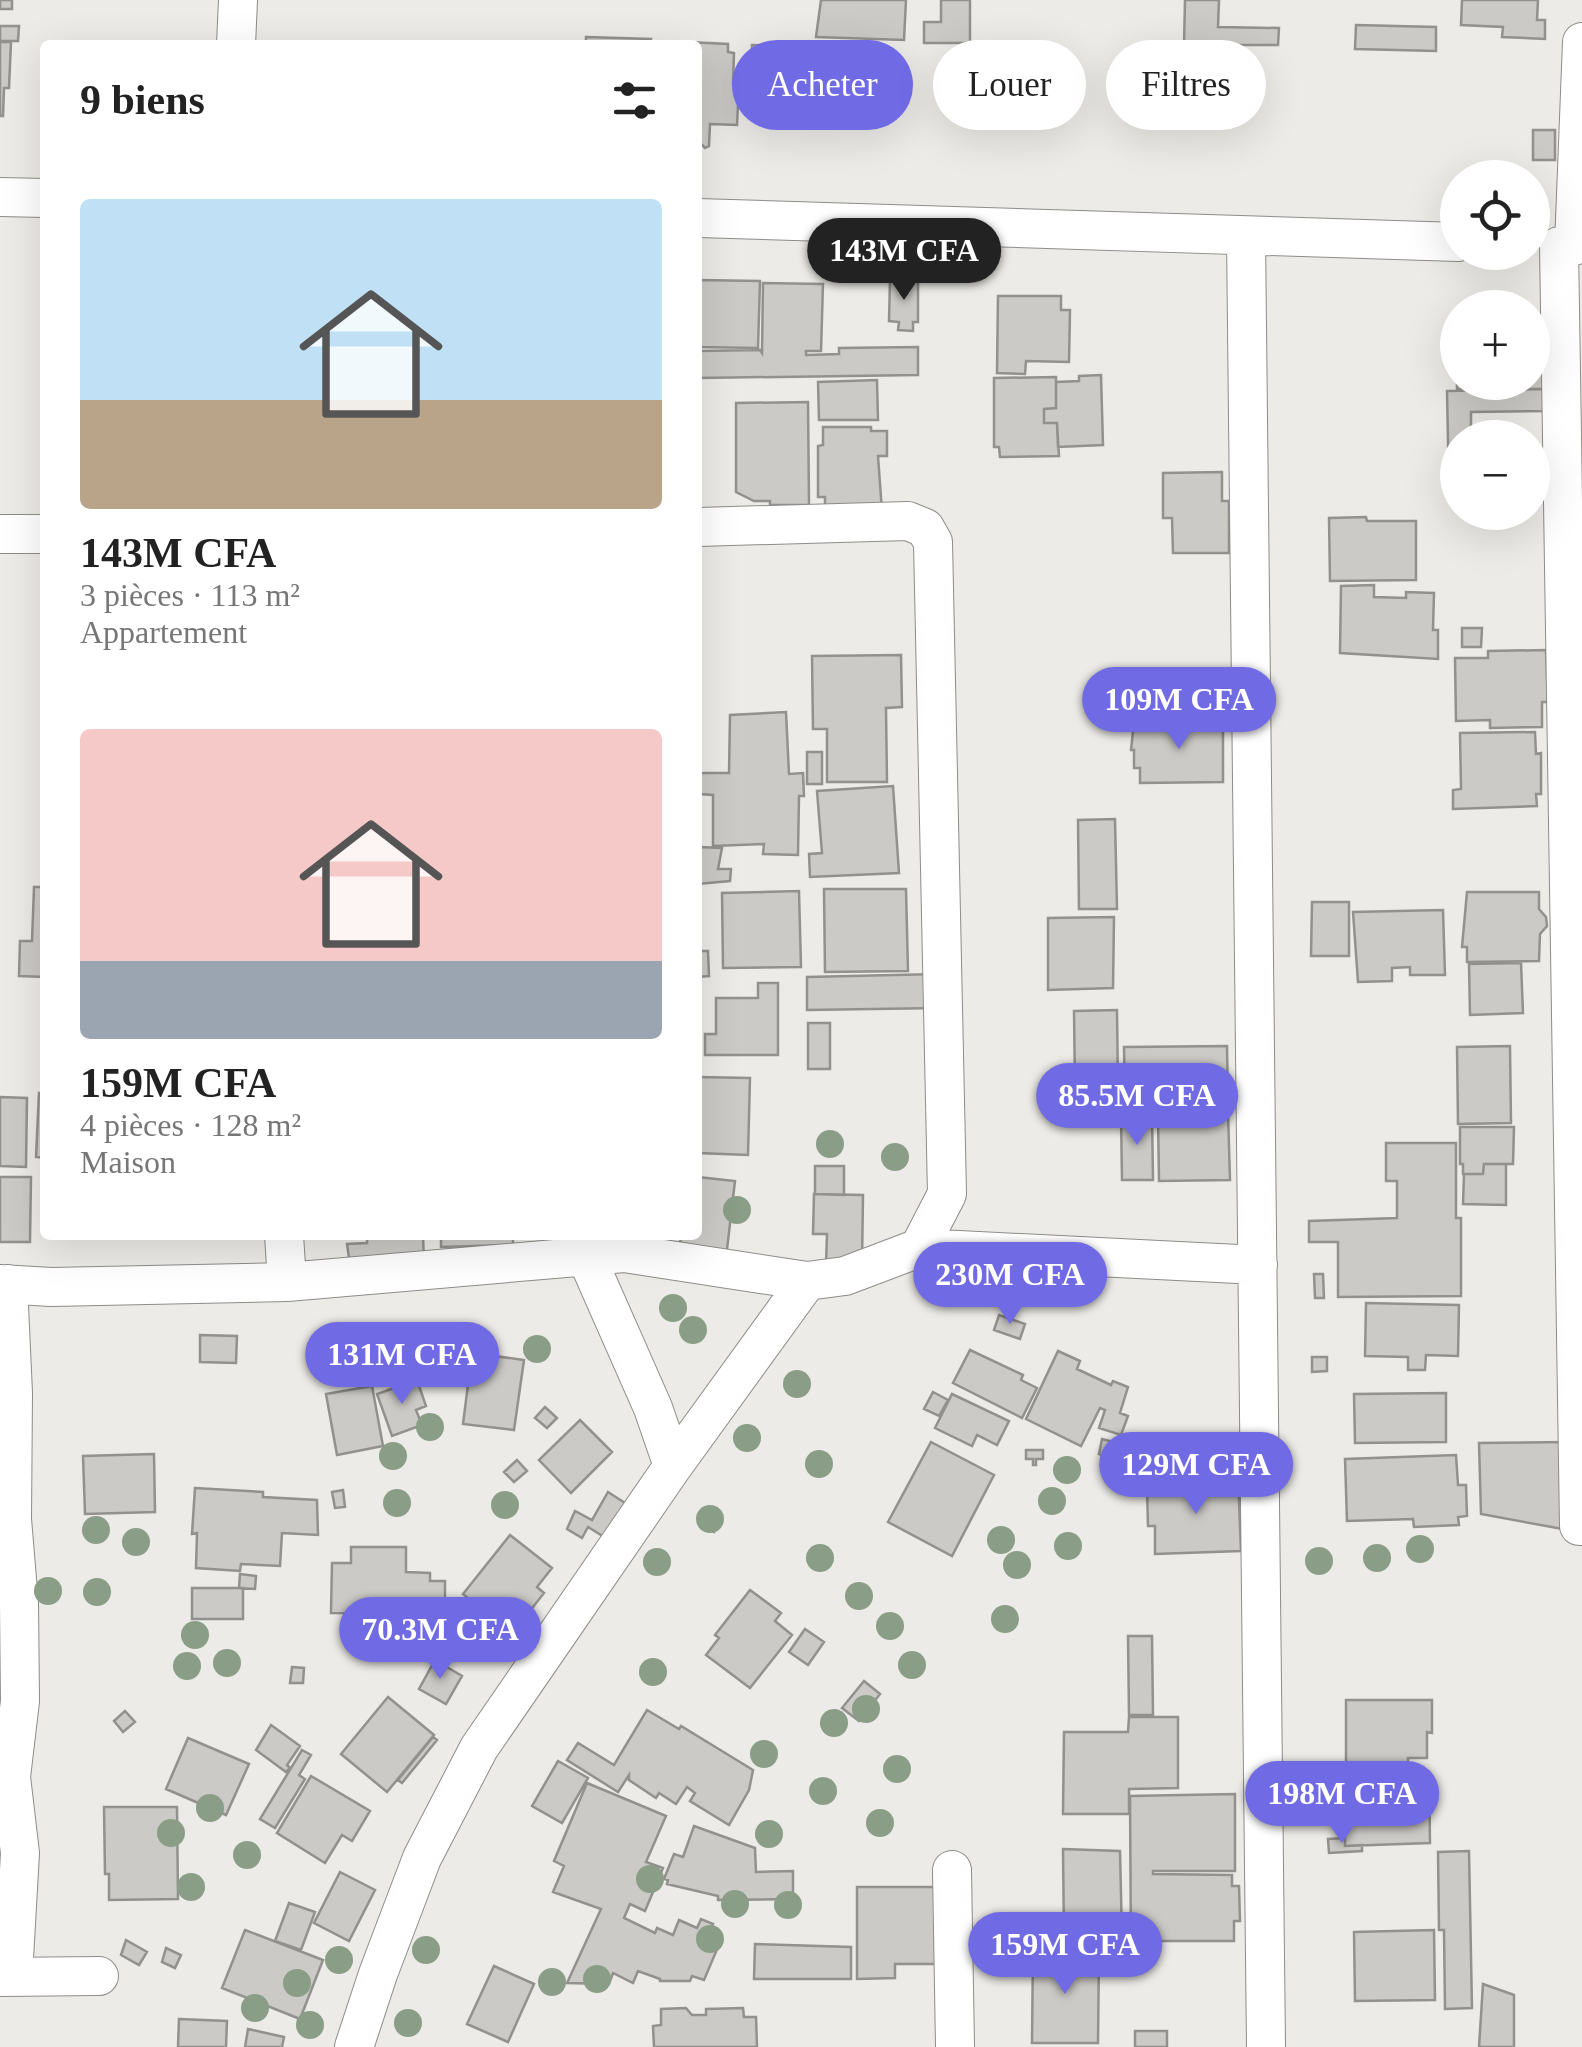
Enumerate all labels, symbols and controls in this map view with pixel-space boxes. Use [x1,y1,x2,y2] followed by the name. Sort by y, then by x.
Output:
[732,40,913,130] chip: Acheter
[933,40,1086,130] chip: Louer
[1106,40,1266,130] chip: Filtres
[607,73,662,128] icon: filters
[80,77,205,123] text: 9 biens
[1440,160,1550,530] map controls
[1440,160,1550,270] button: locate
[801,218,1007,303] pin: 143M CFA
[829,232,979,268] text: 143M CFA
[281,264,461,444] icon: home
[1440,290,1550,400] button: +
[1440,420,1550,530] button: −
[80,530,276,576] text: 143M CFA
[80,577,300,613] text: 3 pièces · 113 m²
[80,614,247,650] text: Appartement
[1076,667,1282,752] pin: 109M CFA
[1104,681,1254,717] text: 109M CFA
[281,794,461,974] icon: home
[80,1060,276,1106] text: 159M CFA
[1023,1063,1251,1148] pin: 85.5M CFA
[1058,1077,1216,1113] text: 85.5M CFA
[80,1107,301,1143] text: 4 pièces · 128 m²
[80,1144,176,1180] text: Maison
[907,1242,1113,1327] pin: 230M CFA
[935,1256,1085,1292] text: 230M CFA
[299,1322,505,1407] pin: 131M CFA
[327,1336,477,1372] text: 131M CFA
[1093,1432,1299,1517] pin: 129M CFA
[1121,1446,1271,1482] text: 129M CFA
[326,1597,554,1682] pin: 70.3M CFA
[361,1611,519,1647] text: 70.3M CFA
[1239,1761,1445,1846] pin: 198M CFA
[1267,1775,1417,1811] text: 198M CFA
[962,1912,1168,1997] pin: 159M CFA
[990,1926,1140,1962] text: 159M CFA

